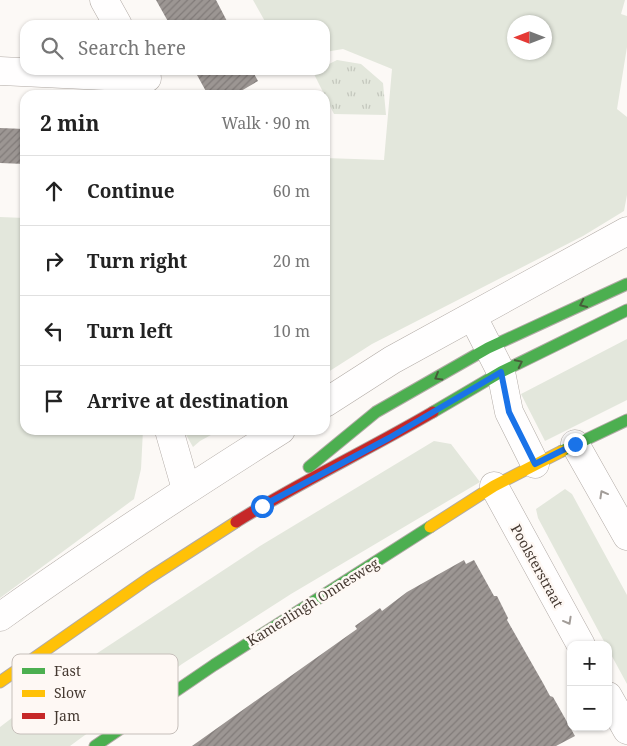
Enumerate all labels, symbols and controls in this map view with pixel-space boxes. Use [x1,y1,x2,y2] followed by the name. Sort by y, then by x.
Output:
[507,15,552,60] north arrow
[20,20,330,75] search box
[38,34,66,62] icon: search
[78,35,186,61] text: Search here
[40,109,99,137] text: 2 min
[222,112,310,134] text: Walk · 90 m
[40,177,68,205] icon: ahead
[87,178,175,204] text: Continue
[273,180,310,202] text: 60 m
[40,247,68,275] icon: right
[87,248,187,274] text: Turn right
[273,250,310,272] text: 20 m
[579,298,588,309] one-way arrow
[40,317,68,345] icon: left
[87,318,173,344] text: Turn left
[273,320,310,342] text: 10 m
[513,359,522,369] one-way arrow
[434,370,443,380] one-way arrow
[40,387,68,415] icon: arrive
[87,388,289,414] text: Arrive at destination
[564,433,587,456] route end
[599,490,609,499] one-way arrow
[251,495,274,518] route start
[507,521,568,611] street label: Poolsterstraat
[243,553,383,650] street label: Kamerlingh Onnesweg
[562,616,572,625] one-way arrow
[567,641,612,731] map controls
[567,641,612,686] button: +
[12,654,178,734] legend
[54,661,81,680] text: Fast
[54,683,87,702] text: Slow
[567,686,612,731] button: −
[53,706,80,725] text: Jam

